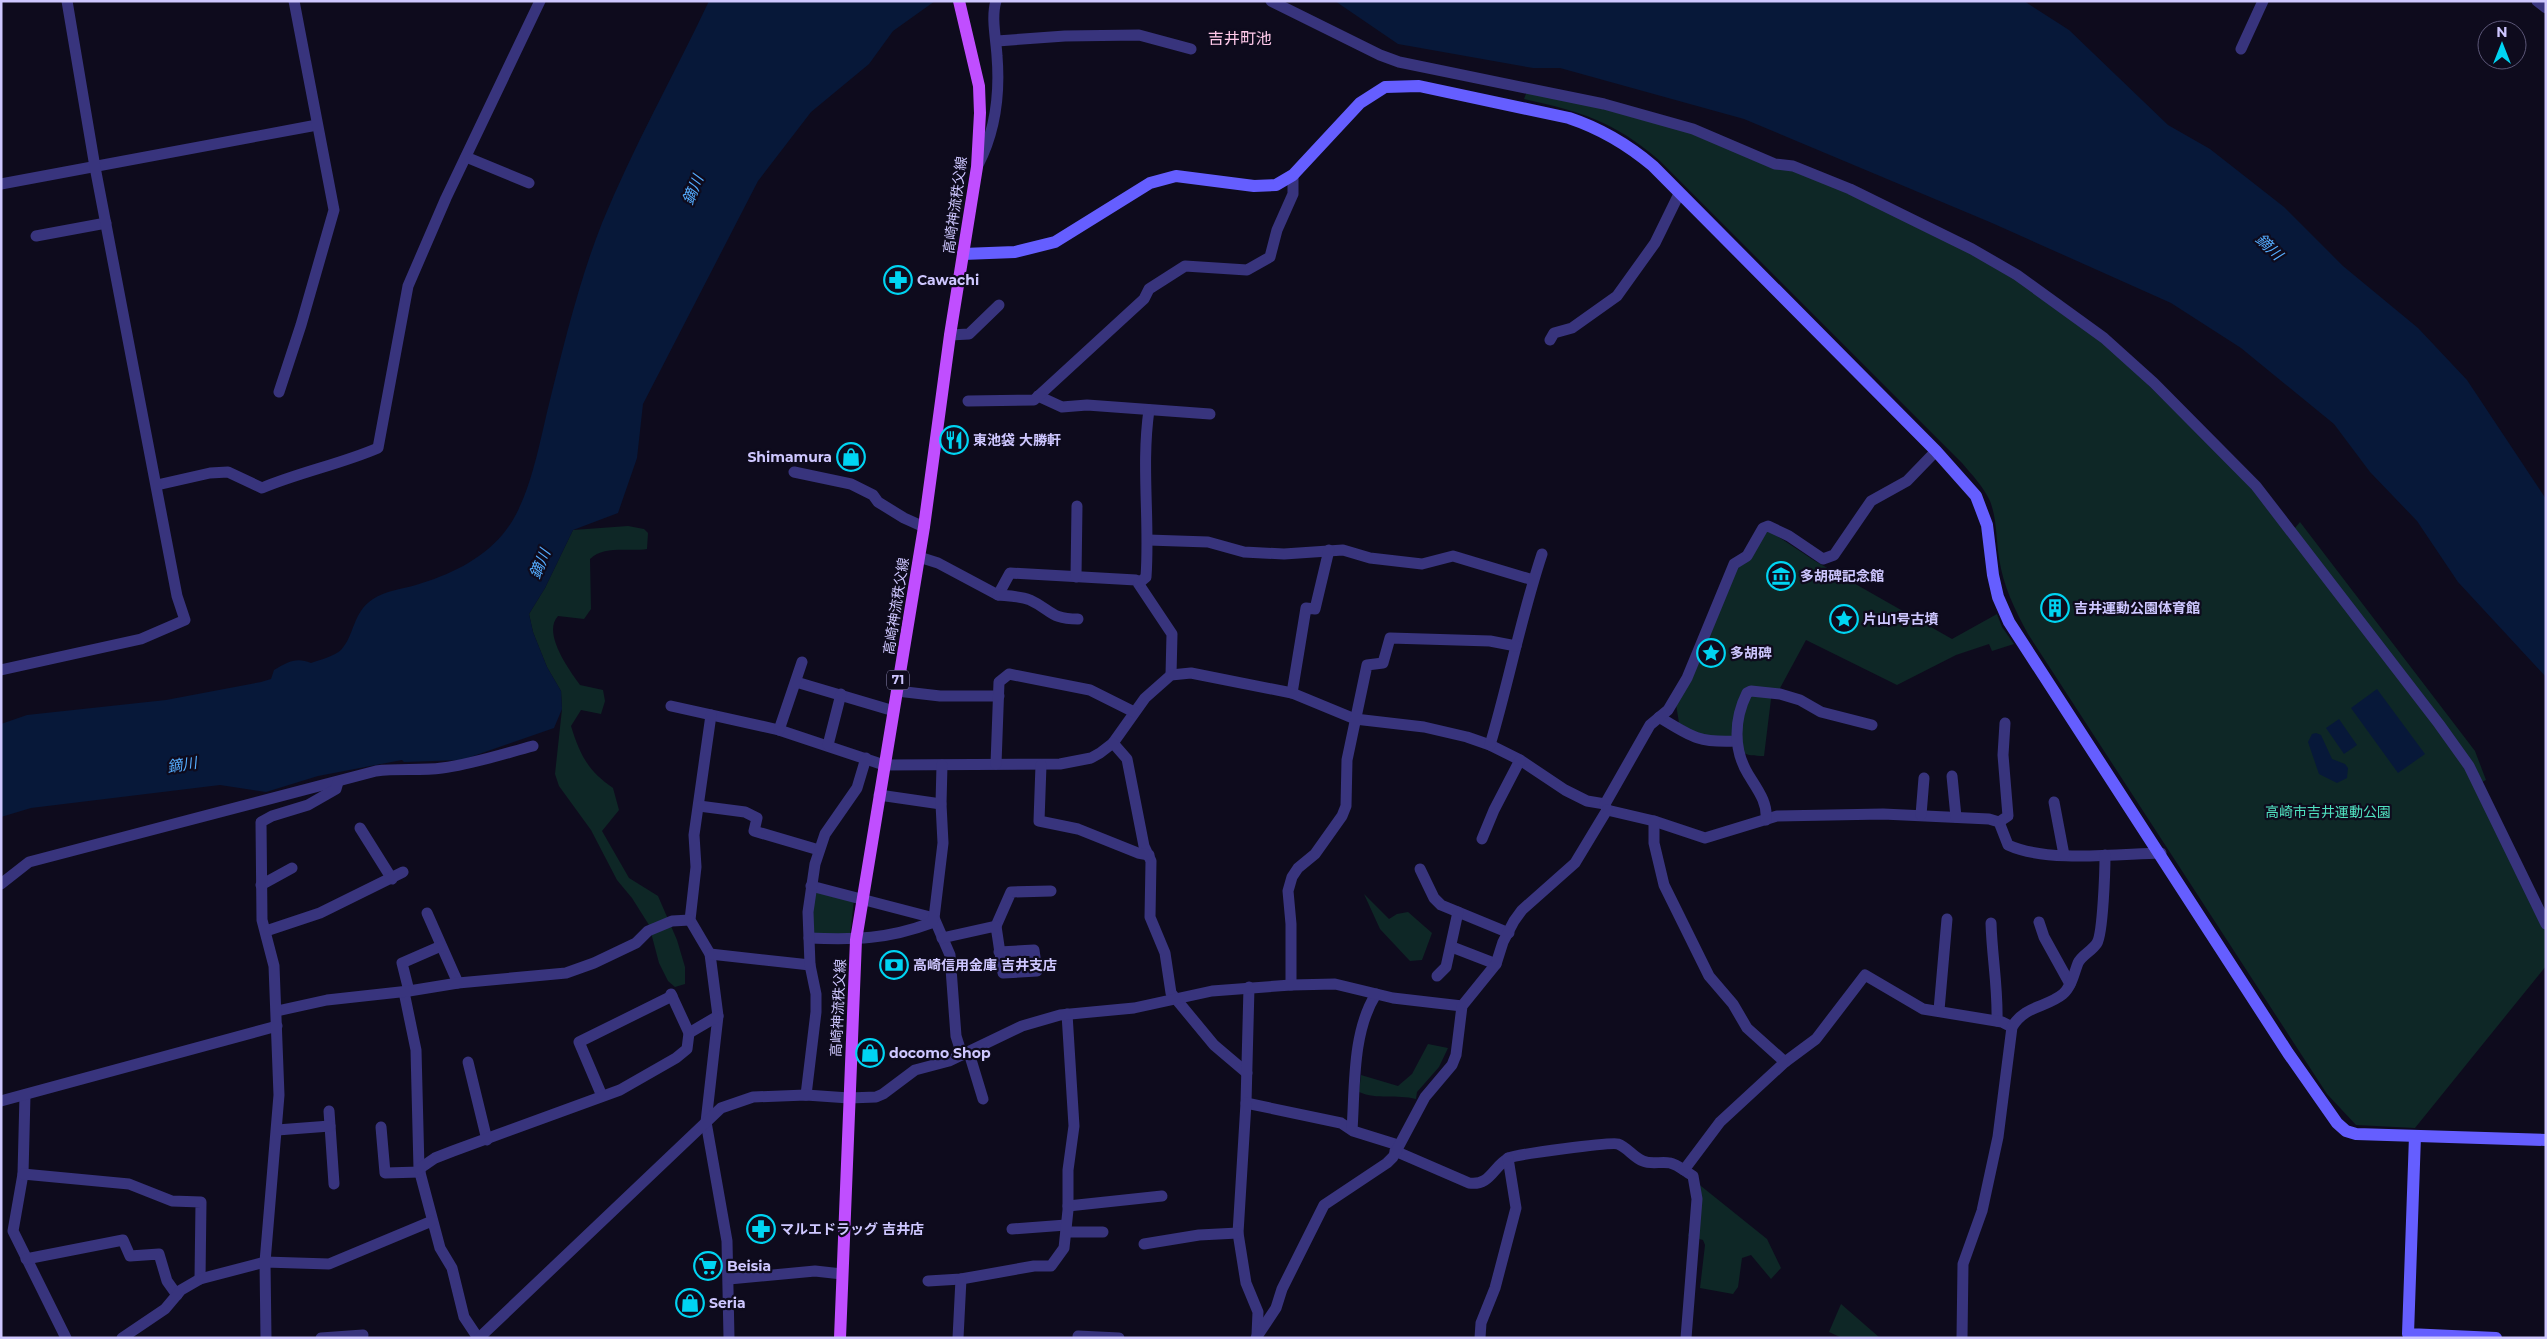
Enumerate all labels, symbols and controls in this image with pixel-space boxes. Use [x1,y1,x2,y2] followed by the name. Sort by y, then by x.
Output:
[2477,20,2527,70] north arrow
[2496,23,2508,41] text: N
[1208,29,1272,48] district label: 吉井町池
[939,155,971,255] street label: 高崎神流秩父線
[678,170,708,207] water label: 鏑川
[2252,229,2288,265] water label: 鏑川
[883,265,913,295] pharmacy icon: Cawachi
[917,271,979,289] place label: Cawachi
[939,425,969,455] restaurant icon: 東池袋 大勝軒
[973,431,1061,449] place label: 東池袋 大勝軒
[836,442,866,472] shop icon: Shimamura
[747,448,832,466] place label: Shimamura
[525,544,555,581] water label: 鏑川
[879,556,913,656] street label: 高崎神流秩父線
[1766,561,1796,591] museum icon: 多胡碑記念館
[1800,567,1884,585] place label: 多胡碑記念館
[2040,593,2070,623] building icon: 吉井運動公園体育館
[2074,599,2200,617] place label: 吉井運動公園体育館
[1829,604,1859,634] place icon: 片山1号古墳
[1863,610,1939,628] place label: 片山1号古墳
[1696,638,1726,668] place icon: 多胡碑
[1730,644,1772,662] place label: 多胡碑
[887,670,909,690] road number: 71
[166,752,200,776] water label: 鏑川
[2265,803,2391,821] park label: 高崎市吉井運動公園
[879,950,909,980] bank icon: 高崎信用金庫 吉井支店
[913,956,1057,974] place label: 高崎信用金庫 吉井支店
[826,959,850,1057] street label: 高崎神流秩父線
[855,1038,885,1068] shop icon: docomo Shop
[889,1044,991,1062] place label: docomo Shop
[746,1214,776,1244] pharmacy icon: マルエドラッグ 吉井店
[780,1220,924,1238] place label: マルエドラッグ 吉井店
[693,1251,723,1281] supermarket icon: Beisia
[727,1257,771,1275] place label: Beisia
[675,1288,705,1318] shop icon: Seria
[709,1294,746,1312] place label: Seria

